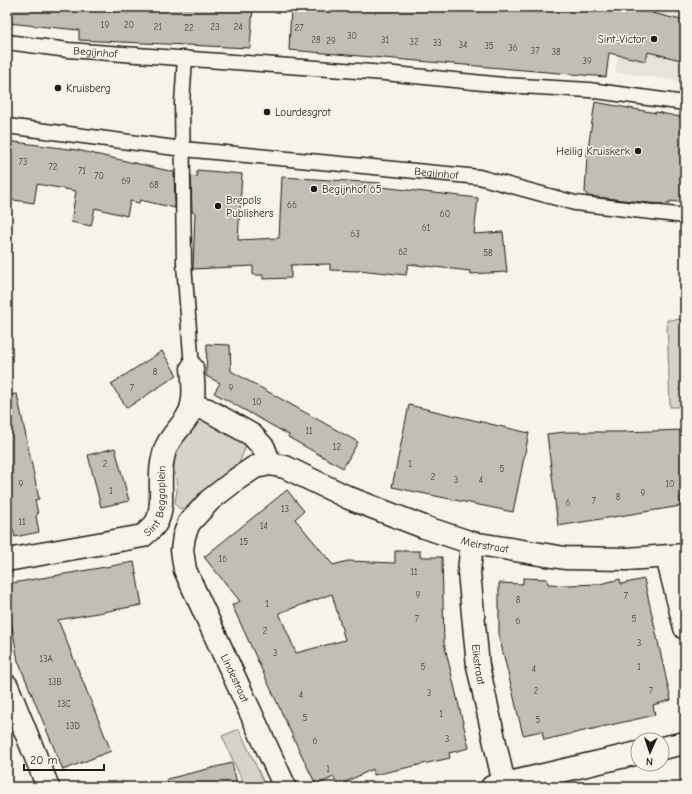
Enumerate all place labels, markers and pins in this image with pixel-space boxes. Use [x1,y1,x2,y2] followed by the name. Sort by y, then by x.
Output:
[598,33,647,46] place label: Sint-Victor
[649,34,659,44] marker: Sint-Victor
[66,82,110,95] place label: Kruisberg
[53,83,63,93] marker: Kruisberg
[275,106,331,119] place label: Lourdesgrot
[262,107,272,117] marker: Lourdesgrot
[556,145,631,158] place label: Heilig Kruiskerk
[633,146,643,156] marker: Heilig Kruiskerk
[322,183,382,196] place label: Begijnhof 65
[309,184,319,194] marker: Begijnhof 65
[226,194,274,220] place label: Brepols Publishers
[213,201,223,211] marker: Brepols Publishers

